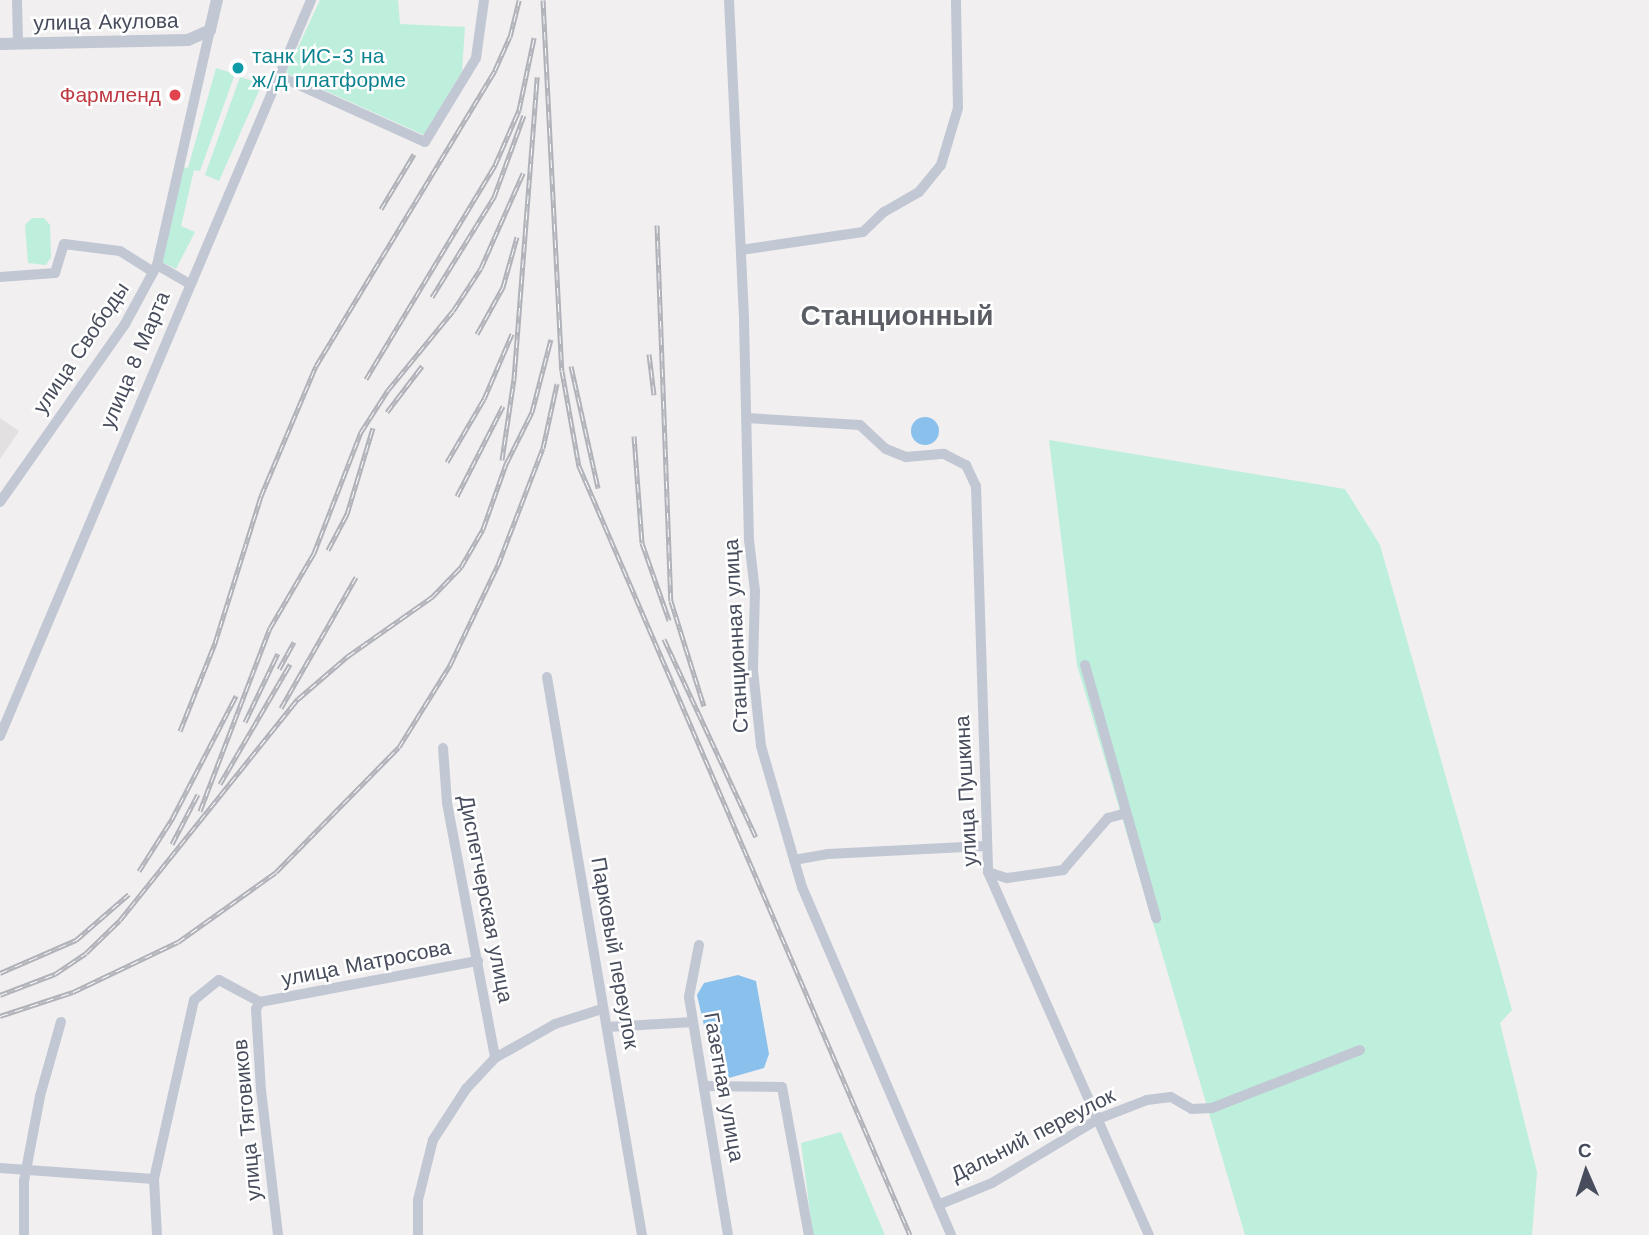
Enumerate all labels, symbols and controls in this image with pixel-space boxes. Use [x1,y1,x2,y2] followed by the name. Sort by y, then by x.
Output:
[33,8,179,36] street label: улица Акулова
[252,43,406,93] place label: танк ИС-3 на ж/д платформе
[230,60,246,76] marker: танк ИС-3 на ж/д платформе
[59,82,161,108] place label: Фармленд
[167,87,183,103] marker: Фармленд
[28,277,134,419] street label: улица Свободы
[95,288,175,432] street label: улица 8 Марта
[801,299,993,333] district label: Станционный
[718,538,754,734] street label: Станционная улица
[949,715,983,867] street label: улица Пушкина
[454,793,518,1005] street label: Диспетчерская улица
[586,855,644,1051] street label: Парковый переулок
[279,934,453,992] street label: улица Матросова
[698,1010,750,1164] street label: Газетная улица
[227,1038,267,1202] street label: улица Тяговиков
[947,1083,1119,1187] street label: Дальний переулок
[1551,1137,1621,1207] north arrow
[1577,1139,1592,1162] text: С

